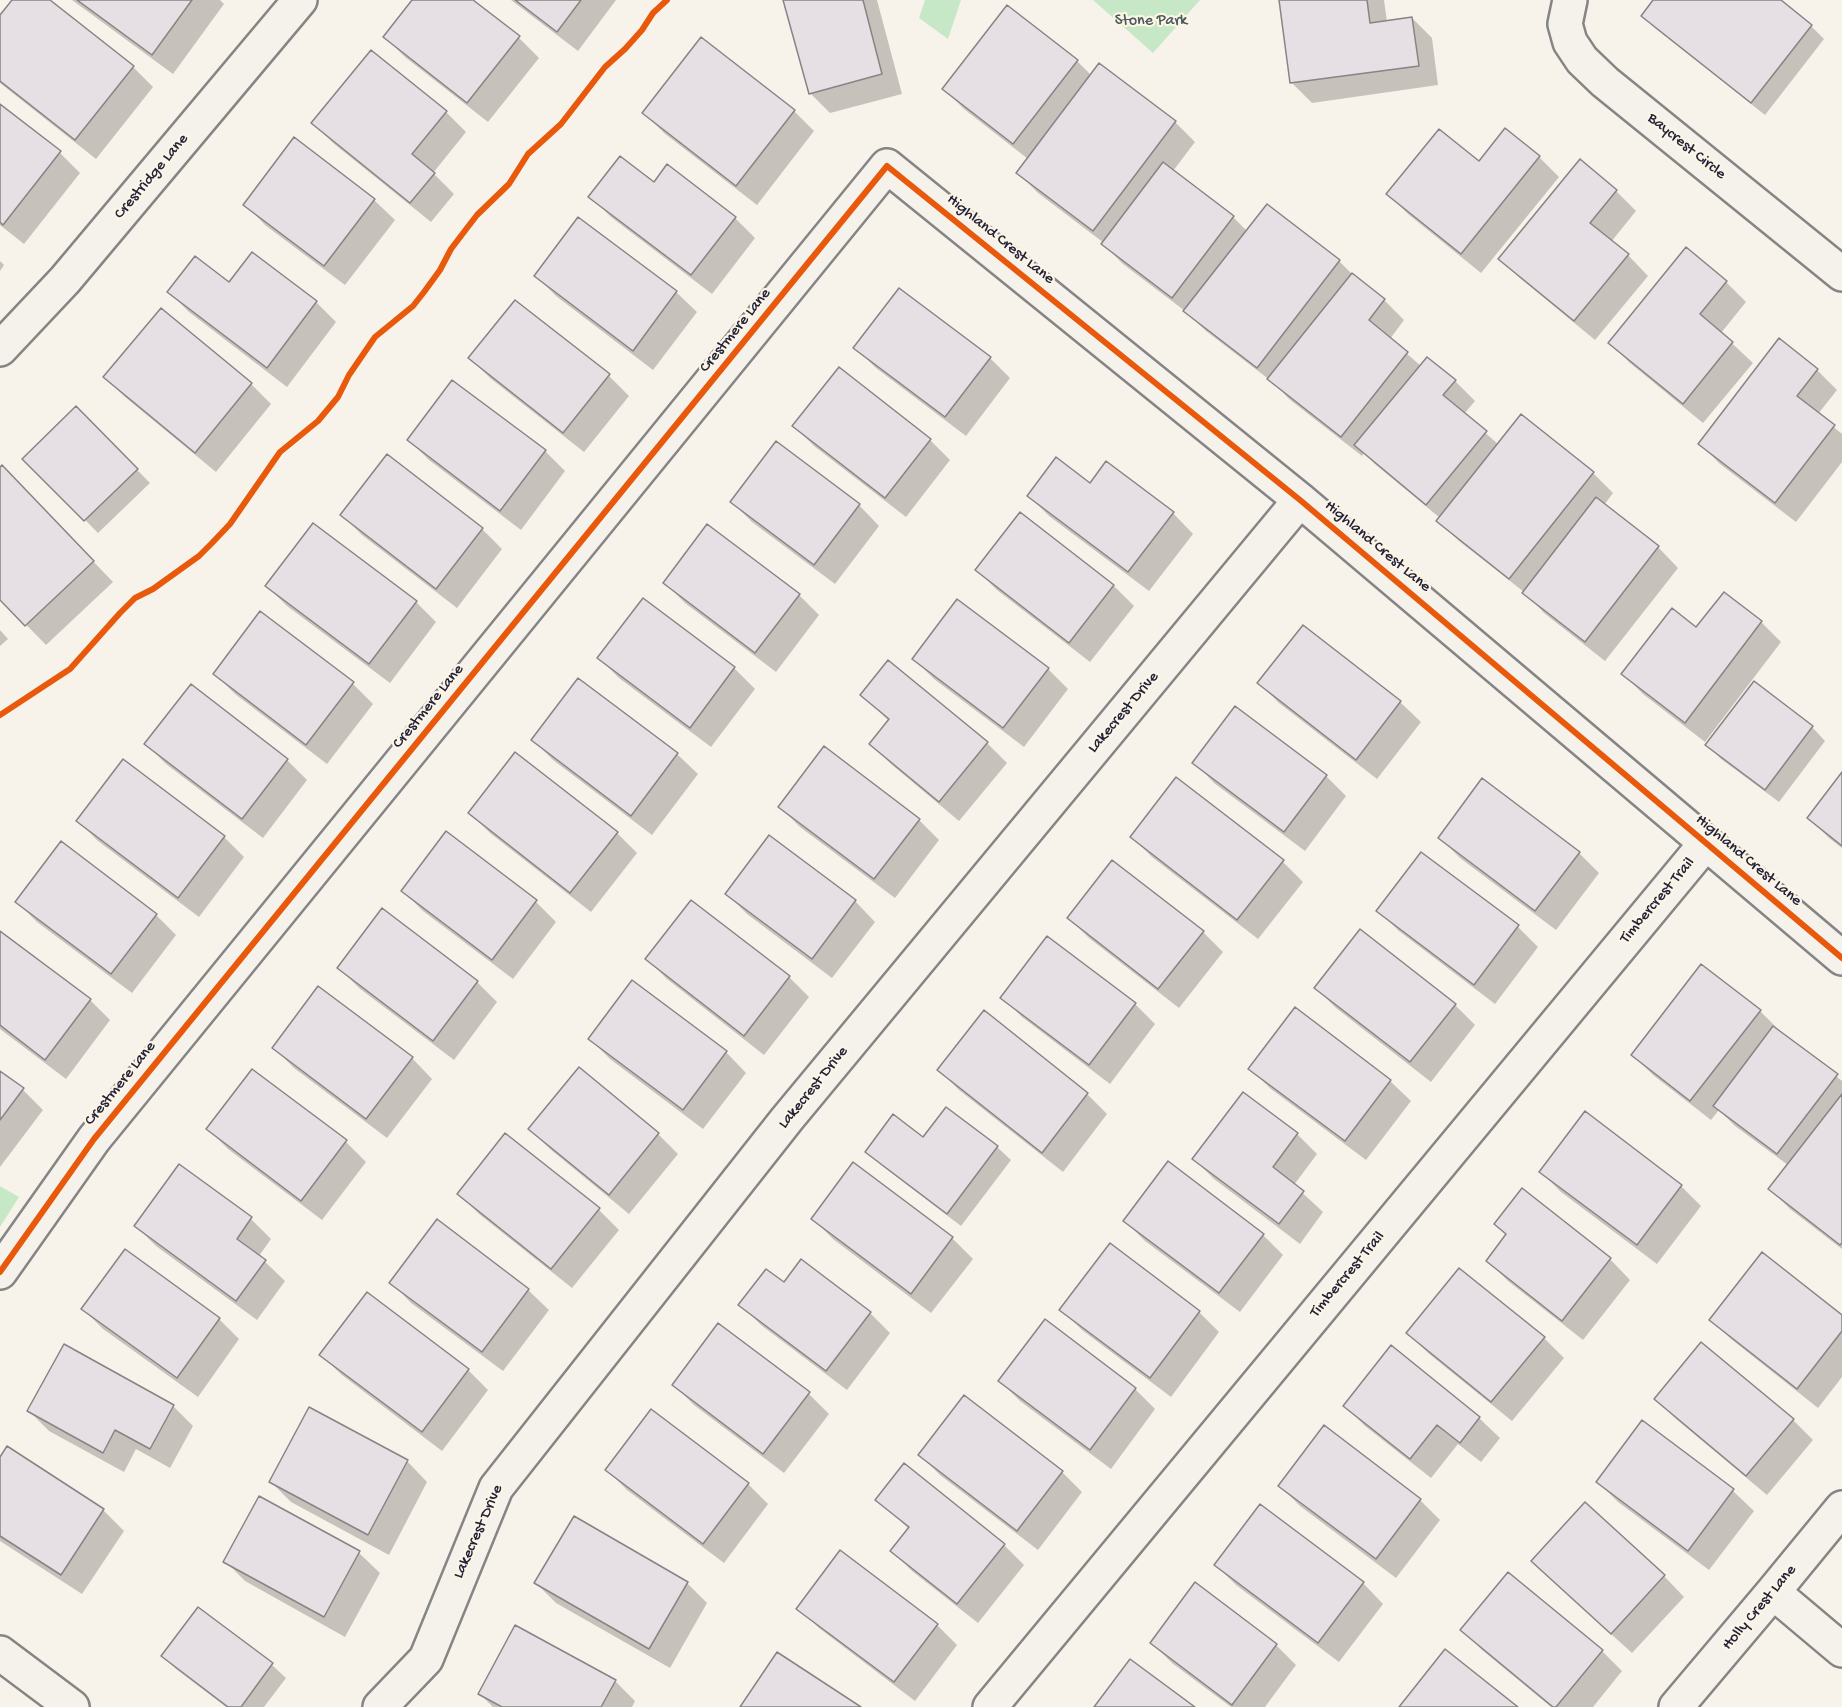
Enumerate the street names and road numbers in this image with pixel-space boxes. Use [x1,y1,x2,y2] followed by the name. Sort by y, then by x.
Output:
[1643,109,1729,185] street label: Baycrest Circle
[111,131,193,223] street label: Crestridge Lane
[942,191,1058,289] street label: Highland Crest Lane
[696,285,776,377] street label: Crestmere Lane
[1320,497,1434,597] street label: Highland Crest Lane
[389,661,469,753] street label: Crestmere Lane
[1084,668,1164,758] street label: Lakecrest Drive
[1691,811,1805,911] street label: Highland Crest Lane
[1616,854,1700,948] street label: Timbercrest Trail
[81,1038,161,1130] street label: Crestmere Lane
[775,1043,853,1133] street label: Lakecrest Drive
[1306,1228,1390,1322] street label: Timbercrest Trail
[450,1482,508,1582] street label: Lakecrest Drive
[1719,1561,1801,1655] street label: Holly Crest Lane

